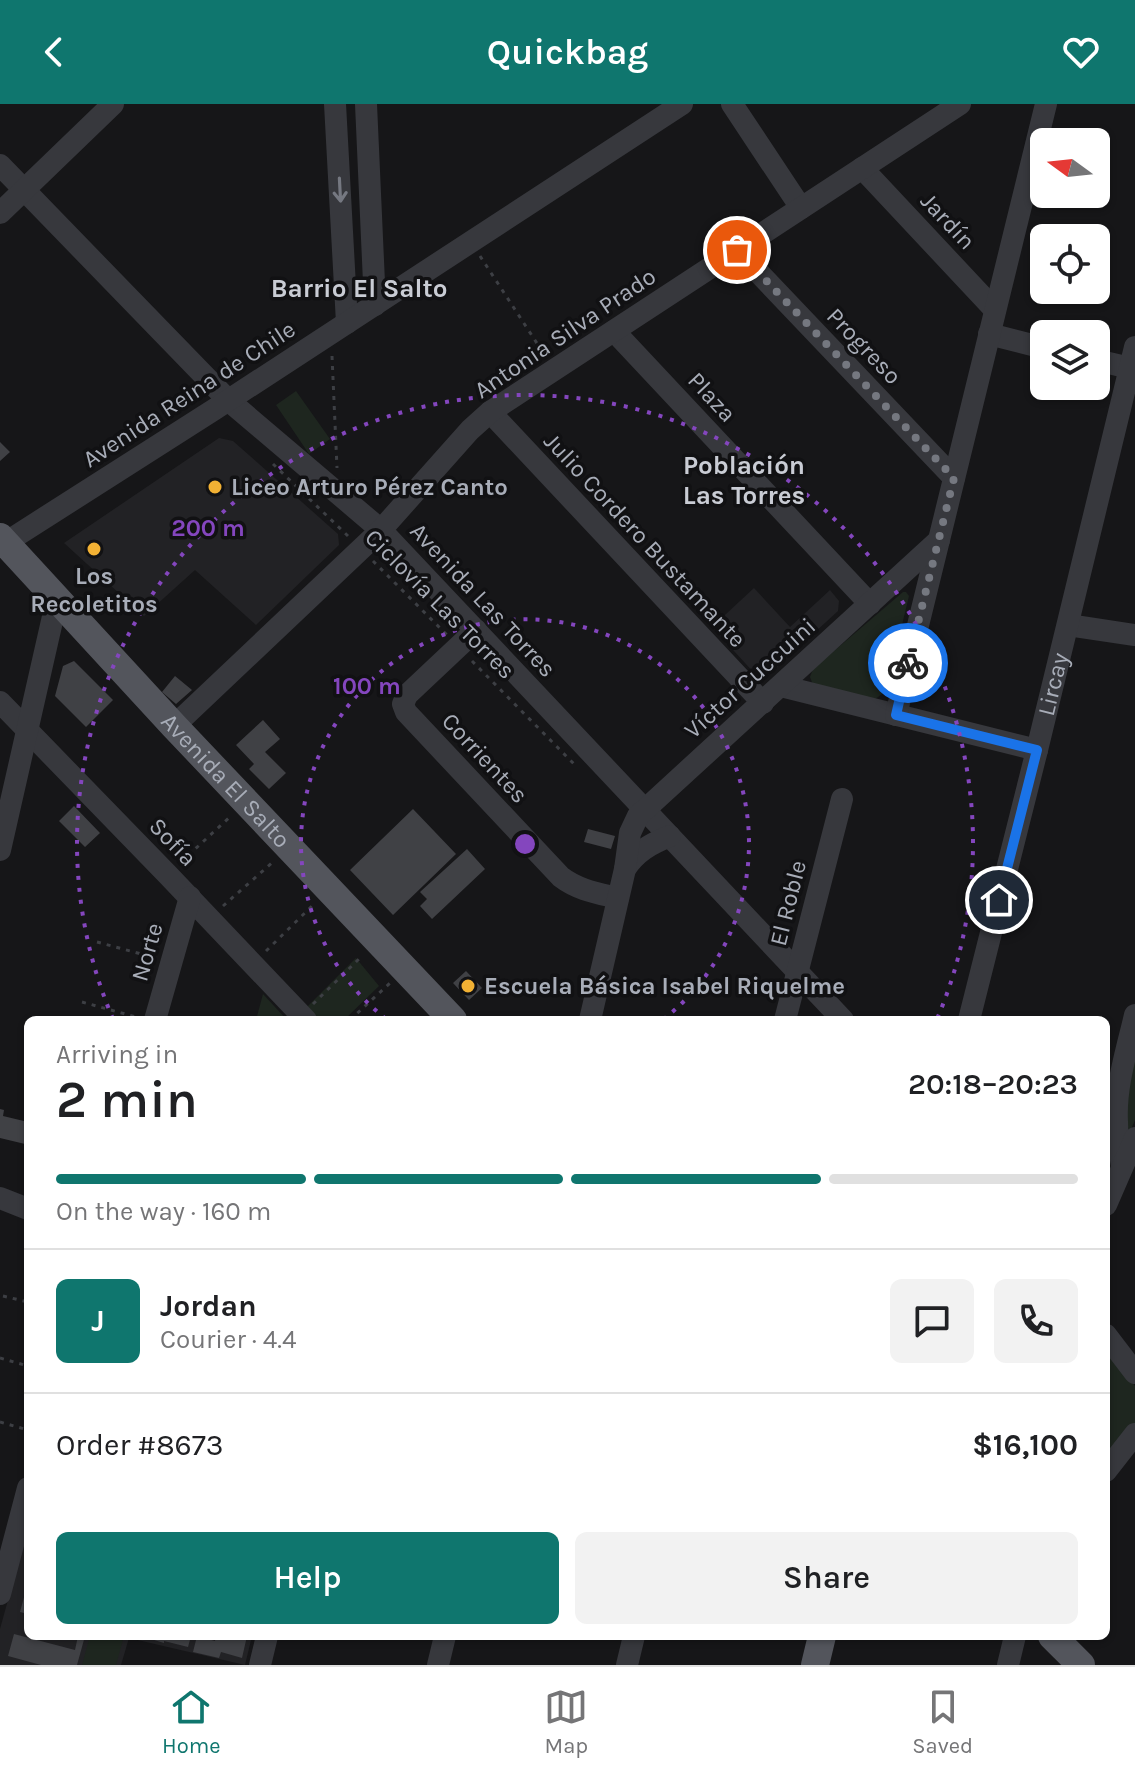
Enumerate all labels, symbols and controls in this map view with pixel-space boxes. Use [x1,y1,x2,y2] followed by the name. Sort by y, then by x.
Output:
[32,30,76,74] icon: back
[1059,30,1103,74] icon: heart
[487,31,648,73] text: Quickbag
[1030,128,1110,208] north arrow
[1030,128,1110,400] map controls
[332,176,347,203] one-way arrow
[915,187,981,255] street label: Jardín
[703,216,771,284] pin
[1030,224,1110,304] button: locate
[715,228,759,272] icon: bag
[469,262,661,404] street label: Antonia Silva Prado
[271,273,447,304] district label: Barrio El Salto
[821,302,907,390] street label: Progreso
[78,315,300,473] street label: Avenida Reina de Chile
[1030,320,1110,400] button: layers
[682,366,742,428] street label: Plaza
[538,427,752,653] street label: Julio Cordero Bustamante
[683,450,805,511] district label: Población Las Torres
[231,473,508,501] place label: Liceo Arturo Pérez Canto
[206,478,224,496] marker: Liceo Arturo Pérez Canto
[171,514,245,542] text: 200 m
[404,517,562,683] street label: Avenida Las Torres
[359,523,521,685] street label: Ciclovía Las Torres
[85,540,103,558] marker: Los Recoletitos
[30,562,158,618] place label: Los Recoletitos
[679,612,821,744] street label: Víctor Cuccuini
[868,623,948,703] courier
[886,641,930,685] icon: bike
[1032,650,1074,719] street label: Lircay
[333,672,401,700] text: 100 m
[155,707,296,854] street label: Avenida El Salto
[436,707,534,809] street label: Corrientes
[143,812,203,872] street label: Sofía
[511,830,539,858] centre of rings
[764,857,812,949] street label: El Roble
[965,866,1033,934] pin
[977,878,1021,922] icon: home
[125,920,169,984] street label: Norte
[484,972,845,1000] place label: Escuela Básica Isabel Riquelme
[459,977,477,995] marker: Escuela Básica Isabel Riquelme
[56,1039,178,1070] text: Arriving in
[908,1066,1078,1102] text: 20:18–20:23
[56,1069,198,1130] text: 2 min
[56,1196,271,1227] text: On the way · 160 m
[890,1279,974,1363] button: chat
[994,1279,1078,1363] button: phone
[160,1288,257,1324] text: Jordan
[91,1303,105,1339] text: J
[160,1324,296,1355] text: Courier · 4.4
[56,1427,224,1463] text: Order #8673
[972,1427,1078,1463] text: $16,100
[56,1532,559,1624] button: Help
[575,1532,1078,1624] button: Share
[162,1685,221,1759] tab: Home
[544,1685,588,1759] tab: Map
[912,1685,973,1759] tab: Saved

